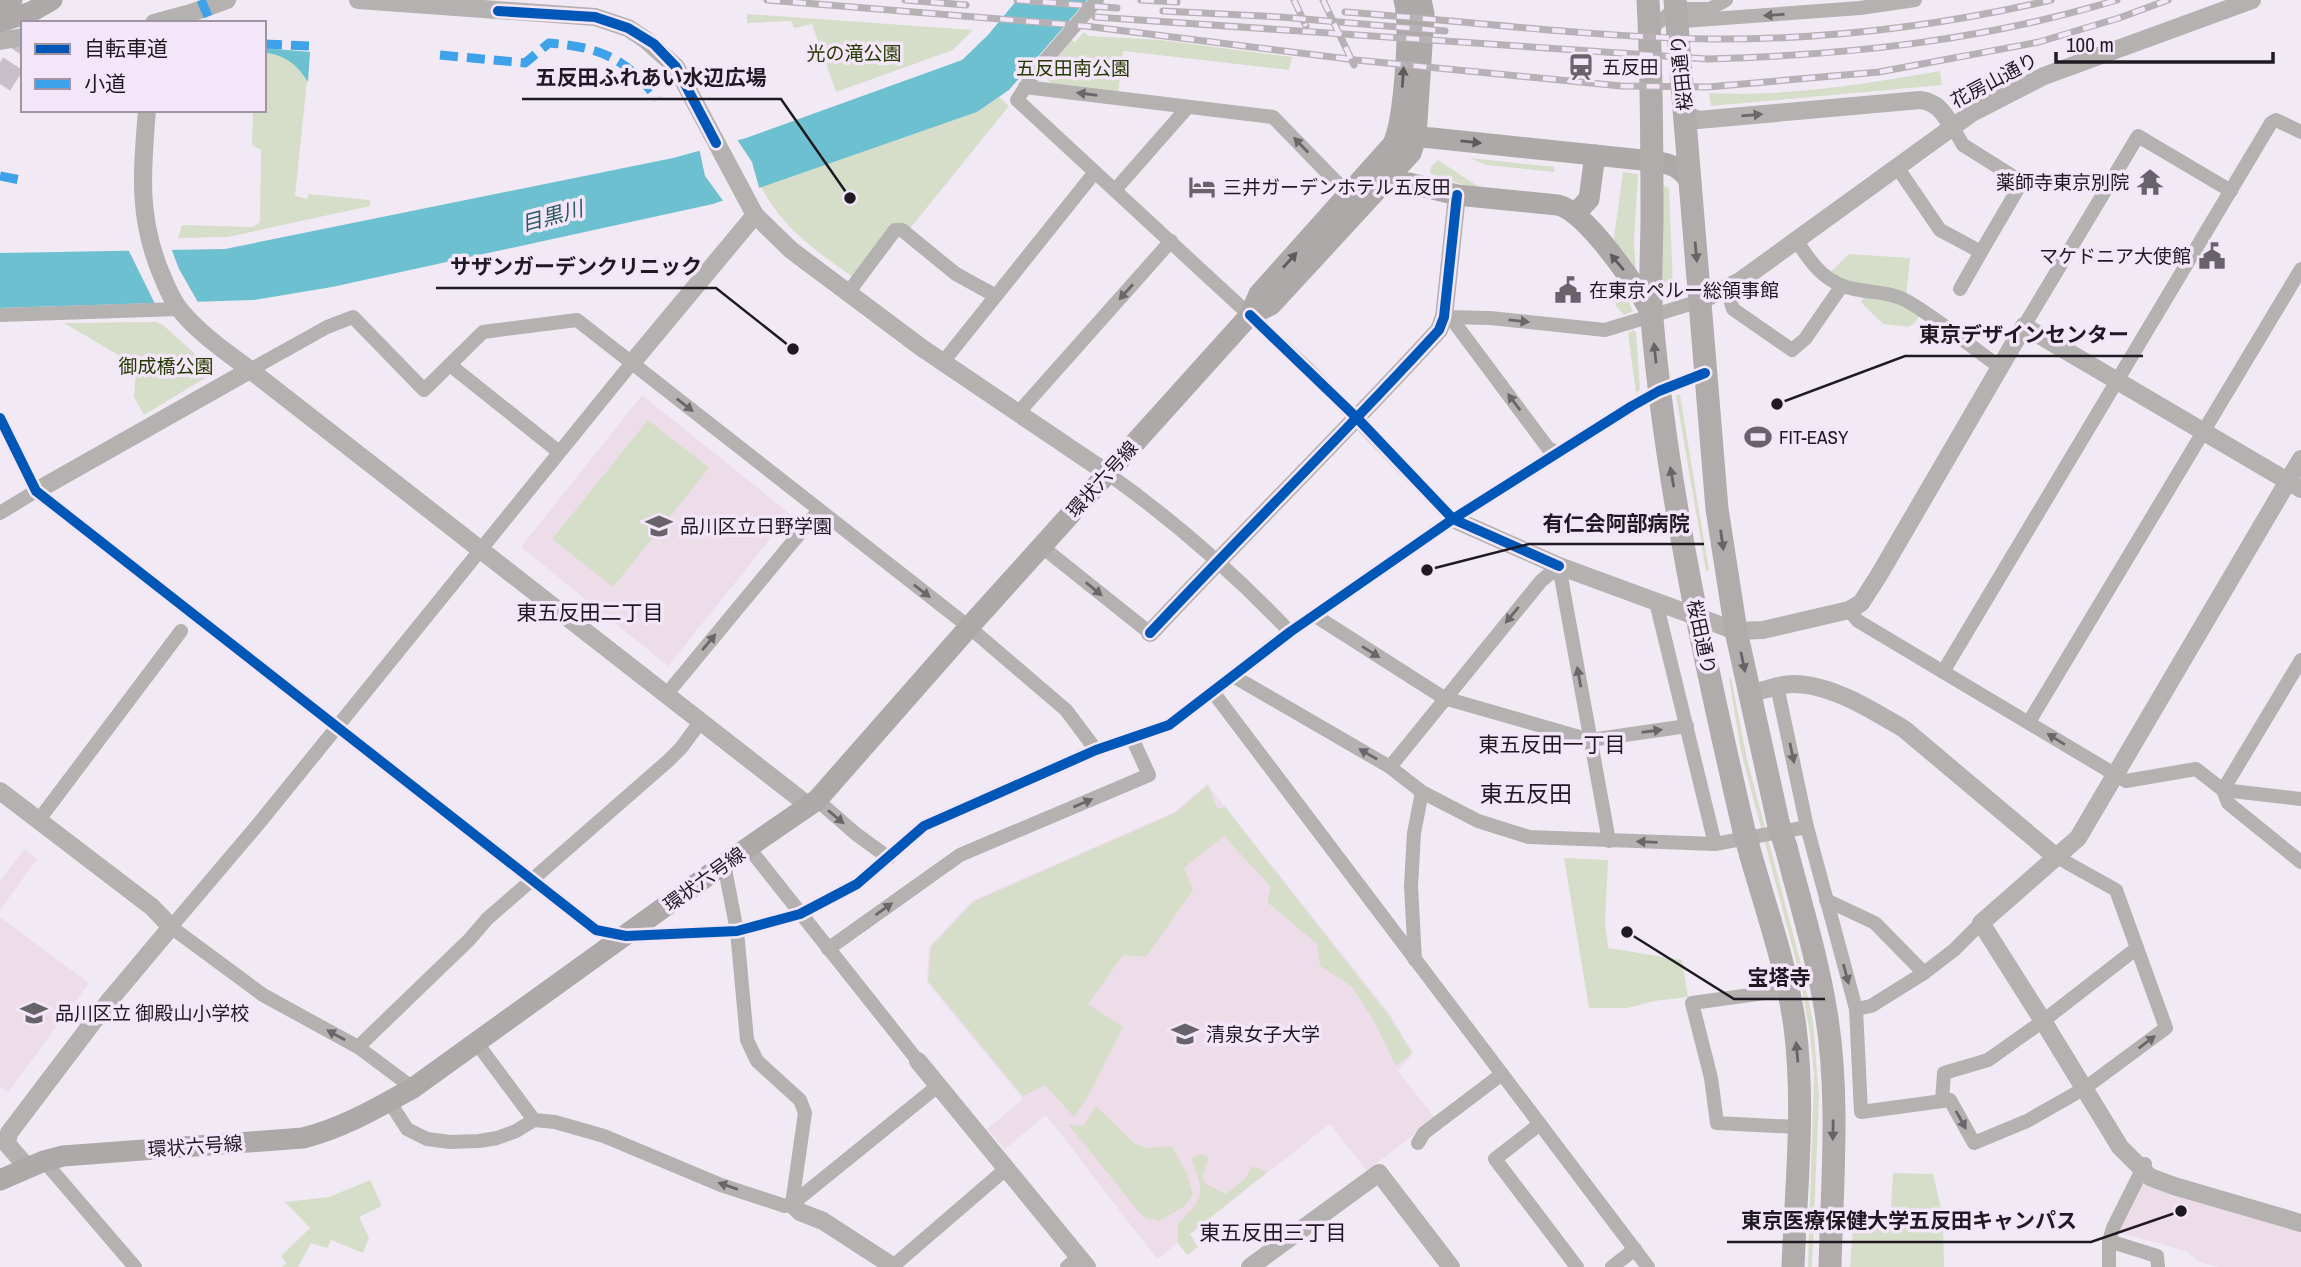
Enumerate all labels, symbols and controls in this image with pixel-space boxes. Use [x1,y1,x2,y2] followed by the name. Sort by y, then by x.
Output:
[1763,10,1785,21] one-way arrow
[21,21,266,112] legend
[2056,21,2273,65] scale bar
[2066,30,2114,59] text: 100 m
[84,34,168,63] text: 自転車道
[1664,34,1698,112] street label: 桜田通り
[806,40,902,66] park label: 光の滝公園
[1946,46,2042,114] street label: 花房山通り
[1566,52,1596,82] station icon: 五反田
[1602,54,1659,80] place label: 五反田
[1016,55,1130,81] park label: 五反田南公園
[522,57,781,99] callout: 五反田ふれあい水辺広場
[536,63,767,92] text: 五反田ふれあい水辺広場
[1398,66,1409,88] one-way arrow
[84,69,126,98] text: 小道
[1076,89,1098,100] one-way arrow
[1741,109,1763,120] one-way arrow
[1293,137,1309,154] one-way arrow
[1460,137,1482,148] one-way arrow
[2135,167,2165,197] temple icon: 薬師寺東京別院
[1996,169,2129,195] place label: 薬師寺東京別院
[1187,172,1217,202] hotel icon: 三井ガーデンホテル五反田
[1223,174,1451,200] place label: 三井ガーデンホテル五反田
[518,193,588,238] water label: 目黒川
[1691,241,1702,263] one-way arrow
[2197,241,2227,271] public building icon: マケドニア大使館
[2039,243,2191,269] place label: マケドニア大使館
[436,246,716,288] callout: サザンガーデンクリニック
[450,252,702,281] text: サザンガーデンクリニック
[1281,252,1297,269] one-way arrow
[1610,253,1625,270] one-way arrow
[1553,275,1583,305] public building icon: 在東京ペルー総領事館
[1589,277,1779,303] place label: 在東京ペルー総領事館
[1118,283,1134,301] one-way arrow
[1905,314,2143,356] callout: 東京デザインセンター
[1509,315,1531,326] one-way arrow
[1919,320,2129,349] text: 東京デザインセンター
[1650,342,1661,364] one-way arrow
[118,353,214,379] park label: 御成橋公園
[1507,393,1521,411] one-way arrow
[675,398,693,413] one-way arrow
[1743,422,1773,452] sports icon: FIT-EASY
[1779,424,1849,450] place label: FIT-EASY
[1061,435,1143,523] street label: 環状六号線
[1666,466,1677,488] one-way arrow
[1529,502,1704,544] callout: 有仁会阿部病院
[1543,509,1690,538] text: 有仁会阿部病院
[644,511,674,541] school or university icon: 品川区立日野学園
[680,513,832,539] place label: 品川区立日野学園
[1716,530,1727,552] one-way arrow
[1086,581,1103,596] one-way arrow
[913,583,931,598] one-way arrow
[1681,597,1723,677] street label: 桜田通り
[517,598,664,627] district label: 東五反田二丁目
[1505,606,1520,624] one-way arrow
[702,633,717,651] one-way arrow
[1362,646,1381,659] one-way arrow
[1738,651,1749,673] one-way arrow
[1573,666,1584,688] one-way arrow
[1641,725,1663,736] one-way arrow
[1479,730,1626,759] district label: 東五反田一丁目
[2047,733,2066,746] one-way arrow
[1786,742,1797,764] one-way arrow
[1358,748,1377,761] one-way arrow
[1480,778,1572,809] district label: 東五反田
[1073,797,1094,808] one-way arrow
[828,809,845,824] one-way arrow
[1636,837,1658,848] one-way arrow
[658,841,750,917] street label: 環状六号線
[875,902,893,916] one-way arrow
[1734,957,1825,999] callout: 宝塔寺
[1748,963,1811,992] text: 宝塔寺
[1841,963,1852,985] one-way arrow
[19,998,49,1028] school or university icon: 品川区立 御殿山小学校
[55,1000,249,1026] place label: 品川区立 御殿山小学校
[1170,1019,1200,1049] school or university icon: 清泉女子大学
[1206,1021,1320,1047] place label: 清泉女子大学
[327,1029,346,1041] one-way arrow
[2138,1035,2156,1050] one-way arrow
[1791,1041,1802,1063] one-way arrow
[1955,1110,1967,1130] one-way arrow
[1828,1120,1839,1142] one-way arrow
[147,1130,243,1162] street label: 環状六号線
[717,1180,738,1191] one-way arrow
[1727,1200,2091,1242] callout: 東京医療保健大学五反田キャンパス
[1741,1206,2077,1235] text: 東京医療保健大学五反田キャンパス
[1200,1218,1347,1247] district label: 東五反田三丁目

